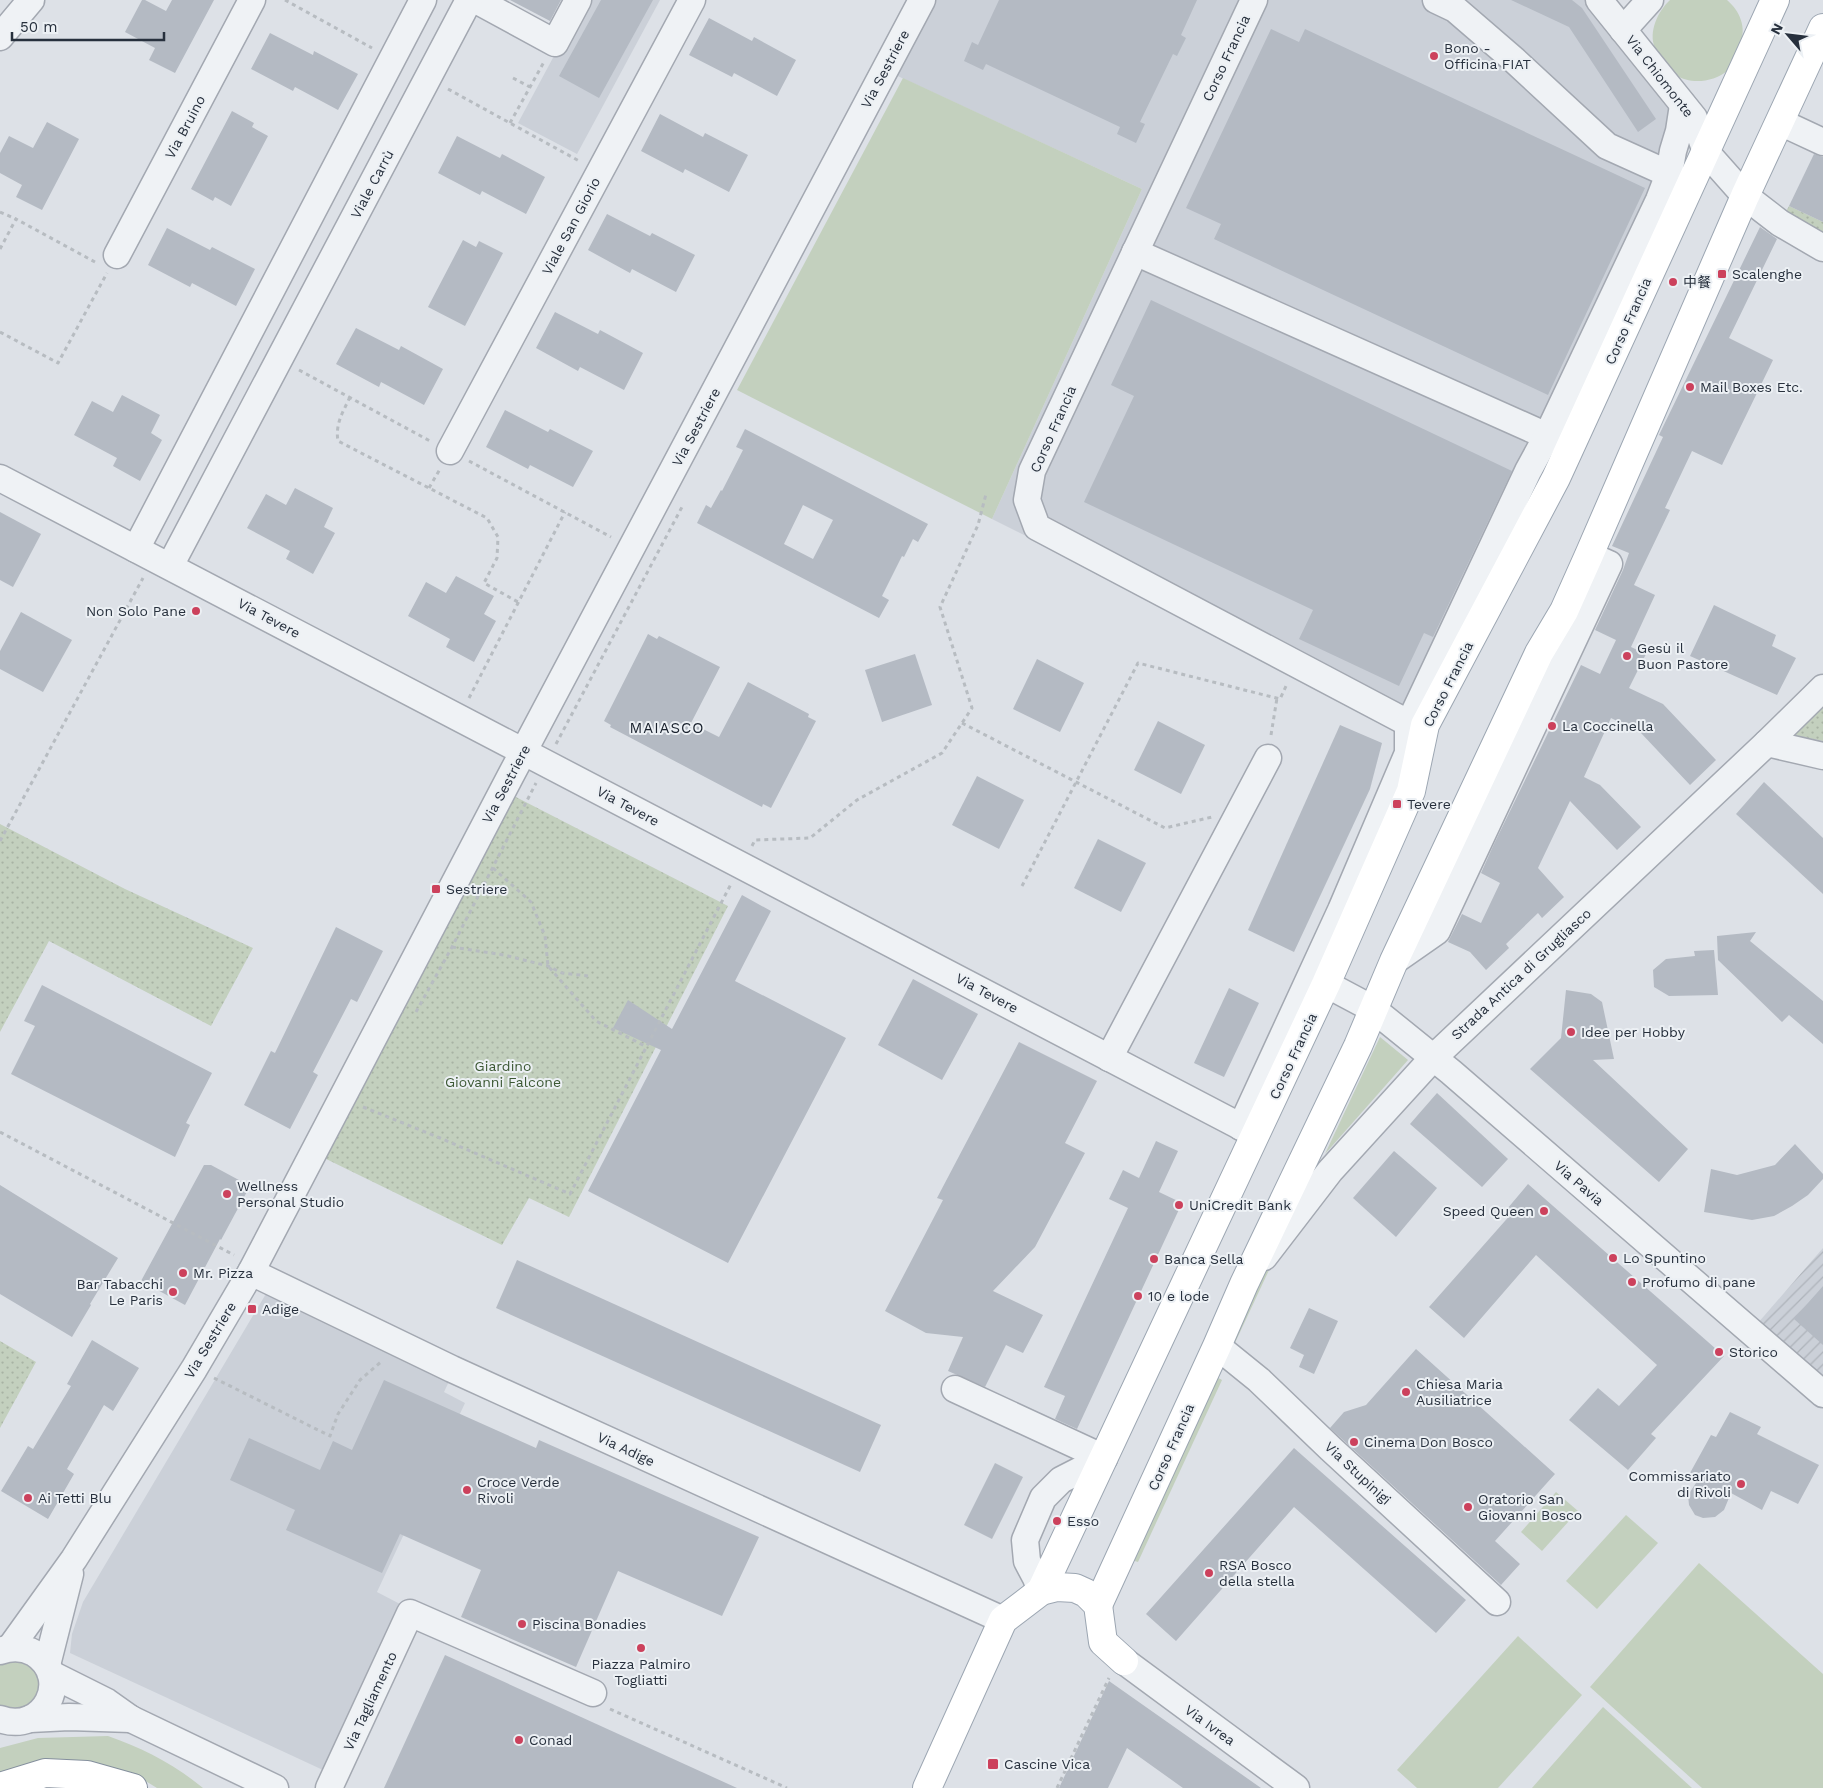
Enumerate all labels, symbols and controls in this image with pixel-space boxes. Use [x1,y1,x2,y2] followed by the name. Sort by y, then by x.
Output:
[12,10,165,42] scale bar
[1763,10,1813,60] north arrow
[1199,12,1253,104] street label: Corso Francia
[20,18,57,36] text: 50 m
[1767,21,1786,37] text: N
[858,27,912,111] street label: Via Sestriere
[1623,32,1697,120] street label: Via Chiomonte
[1444,40,1531,72] place label: Bono - Officina FIAT
[1428,50,1440,62] marker: Bono - Officina FIAT
[162,93,208,161] street label: Via Bruino
[347,147,397,221] street label: Viale Carrù
[539,174,603,278] street label: Viale San Giorio
[1732,266,1802,282] place label: Scalenghe
[1716,268,1728,280] marker: Scalenghe
[1683,274,1711,290] place label: 中餐
[1602,275,1654,367] street label: Corso Francia
[1667,276,1679,288] marker: 中餐
[1700,379,1803,395] place label: Mail Boxes Etc.
[1684,381,1696,393] marker: Mail Boxes Etc.
[1027,383,1079,475] street label: Corso Francia
[669,385,723,469] street label: Via Sestriere
[235,595,303,641] street label: Via Tevere
[86,603,186,619] place label: Non Solo Pane
[190,605,202,617] marker: Non Solo Pane
[1420,639,1476,729] street label: Corso Francia
[1637,640,1728,672] place label: Gesù il Buon Pastore
[1621,650,1633,662] marker: Gesù il Buon Pastore
[1562,718,1653,734] place label: La Coccinella
[629,719,705,737] district label: MAIASCO
[1546,720,1558,732] marker: La Coccinella
[479,742,533,826] street label: Via Sestriere
[594,783,662,829] street label: Via Tevere
[1407,796,1451,812] place label: Tevere
[1391,798,1403,810] marker: Tevere
[446,881,507,897] place label: Sestriere
[430,883,442,895] marker: Sestriere
[1448,905,1594,1043] street label: Strada Antica di Grugliasco
[953,970,1021,1016] street label: Via Tevere
[1266,1010,1320,1102] street label: Corso Francia
[1581,1024,1686,1040] place label: Idee per Hobby
[1565,1026,1577,1038] marker: Idee per Hobby
[445,1058,561,1090] park label: Giardino Giovanni Falcone
[1551,1157,1607,1209] street label: Via Pavia
[237,1178,344,1210] place label: Wellness Personal Studio
[221,1188,233,1200] marker: Wellness Personal Studio
[1189,1197,1291,1213] place label: UniCredit Bank
[1173,1199,1185,1211] marker: UniCredit Bank
[1443,1203,1534,1219] place label: Speed Queen
[1538,1205,1550,1217] marker: Speed Queen
[1623,1250,1706,1266] place label: Lo Spuntino
[1164,1251,1244,1267] place label: Banca Sella
[1607,1252,1619,1264] marker: Lo Spuntino
[1148,1253,1160,1265] marker: Banca Sella
[193,1265,253,1281] place label: Mr. Pizza
[177,1267,189,1279] marker: Mr. Pizza
[1642,1274,1756,1290] place label: Profumo di pane
[76,1276,163,1308] place label: Bar Tabacchi Le Paris
[1626,1276,1638,1288] marker: Profumo di pane
[167,1286,179,1298] marker: Bar Tabacchi Le Paris
[1148,1288,1209,1304] place label: 10 e lode
[1132,1290,1144,1302] marker: 10 e lode
[181,1299,239,1381] street label: Via Sestriere
[262,1301,299,1317] place label: Adige
[246,1303,258,1315] marker: Adige
[1729,1344,1778,1360] place label: Storico
[1713,1346,1725,1358] marker: Storico
[1416,1376,1503,1408] place label: Chiesa Maria Ausiliatrice
[1400,1386,1412,1398] marker: Chiesa Maria Ausiliatrice
[1145,1401,1197,1493] street label: Corso Francia
[595,1429,657,1469] street label: Via Adige
[1364,1434,1493,1450] place label: Cinema Don Bosco
[1348,1436,1360,1448] marker: Cinema Don Bosco
[1322,1438,1394,1508] street label: Via Stupinigi
[1629,1468,1731,1500] place label: Commissariato di Rivoli
[477,1474,560,1506] place label: Croce Verde Rivoli
[1735,1478,1747,1490] marker: Commissariato di Rivoli
[461,1484,473,1496] marker: Croce Verde Rivoli
[38,1490,112,1506] place label: Ai Tetti Blu
[1478,1491,1582,1523] place label: Oratorio San Giovanni Bosco
[22,1492,34,1504] marker: Ai Tetti Blu
[1462,1501,1474,1513] marker: Oratorio San Giovanni Bosco
[1067,1513,1099,1529] place label: Esso
[1051,1515,1063,1527] marker: Esso
[1219,1557,1295,1589] place label: RSA Bosco della stella
[1203,1567,1215,1579] marker: RSA Bosco della stella
[532,1616,646,1632] place label: Piscina Bonadies
[516,1618,528,1630] marker: Piscina Bonadies
[635,1642,647,1654] marker: Piazza Palmiro Togliatti
[340,1649,400,1753] street label: Via Tagliamento
[591,1656,691,1688] place label: Piazza Palmiro Togliatti
[1182,1701,1238,1749] street label: Via Ivrea
[529,1732,572,1748] place label: Conad
[513,1734,525,1746] marker: Conad
[1004,1756,1090,1772] place label: Cascine Vica
[986,1757,1000,1771] marker: Cascine Vica

